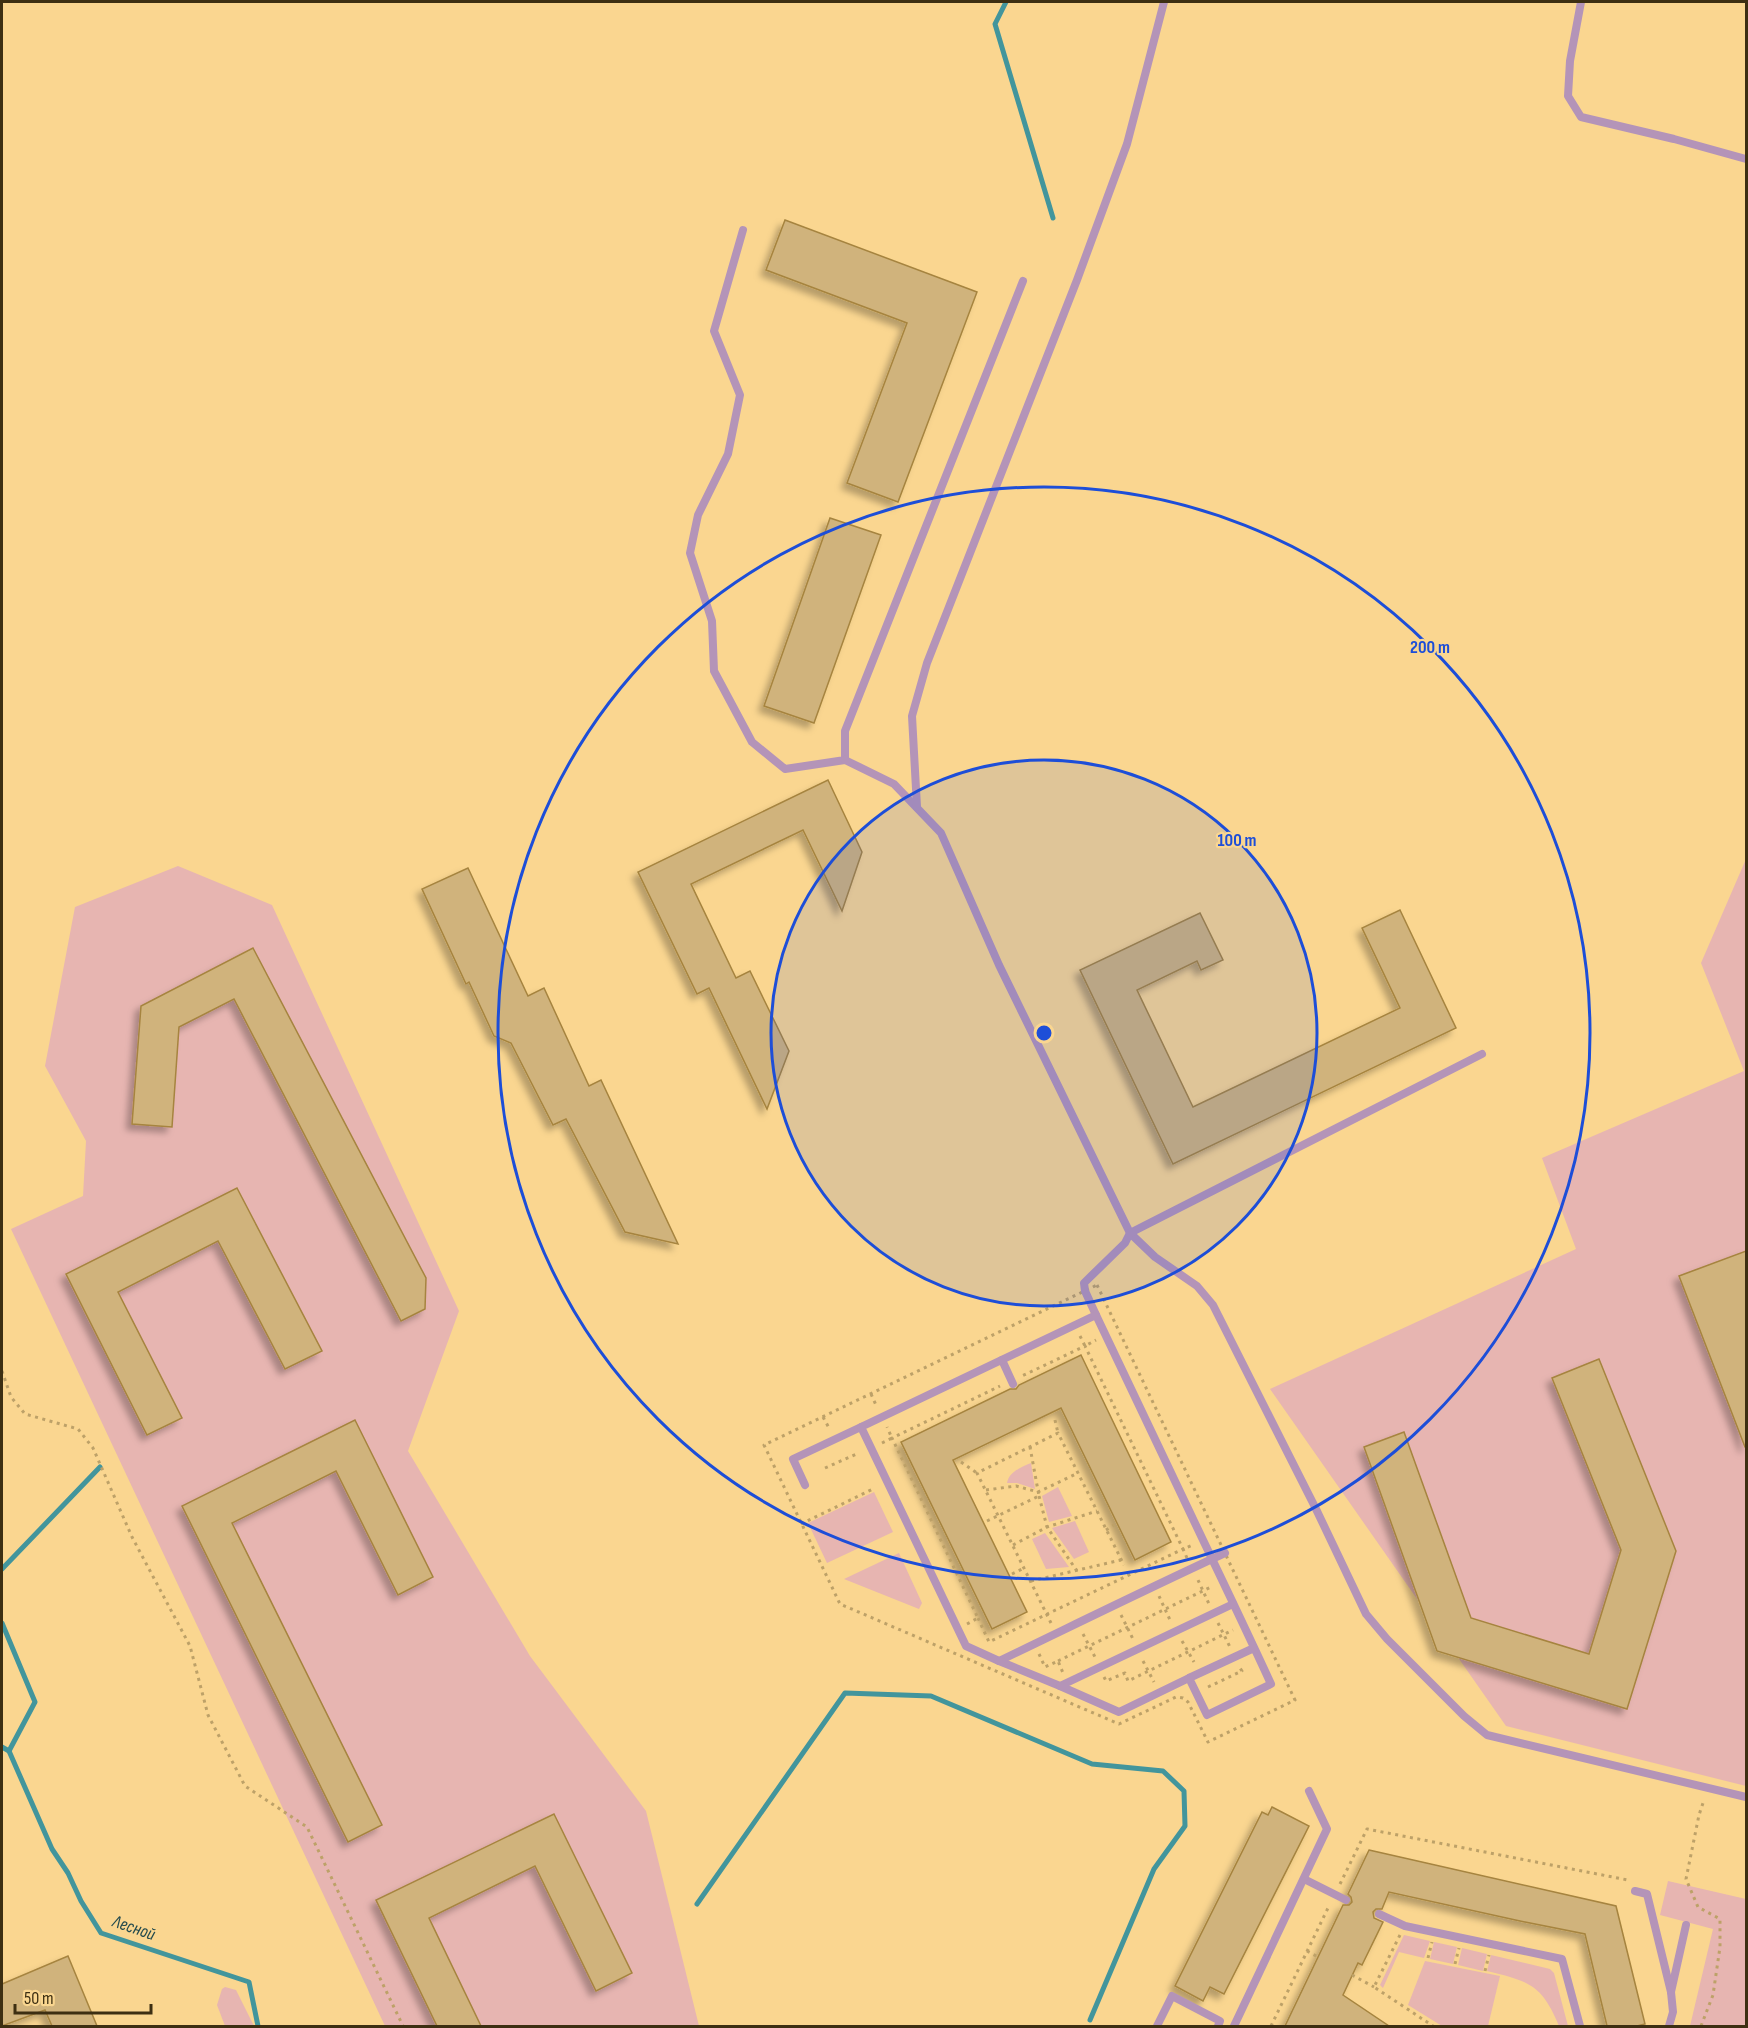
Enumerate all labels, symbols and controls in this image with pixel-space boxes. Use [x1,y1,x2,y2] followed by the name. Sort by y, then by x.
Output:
[1410,637,1450,658] text: 200 m
[1218,830,1257,851] text: 100 m
[1034,1023,1054,1043] centre of rings
[109,1911,159,1945] water label: Лесной
[15,1977,152,2015] scale bar
[24,1988,54,2009] text: 50 m

